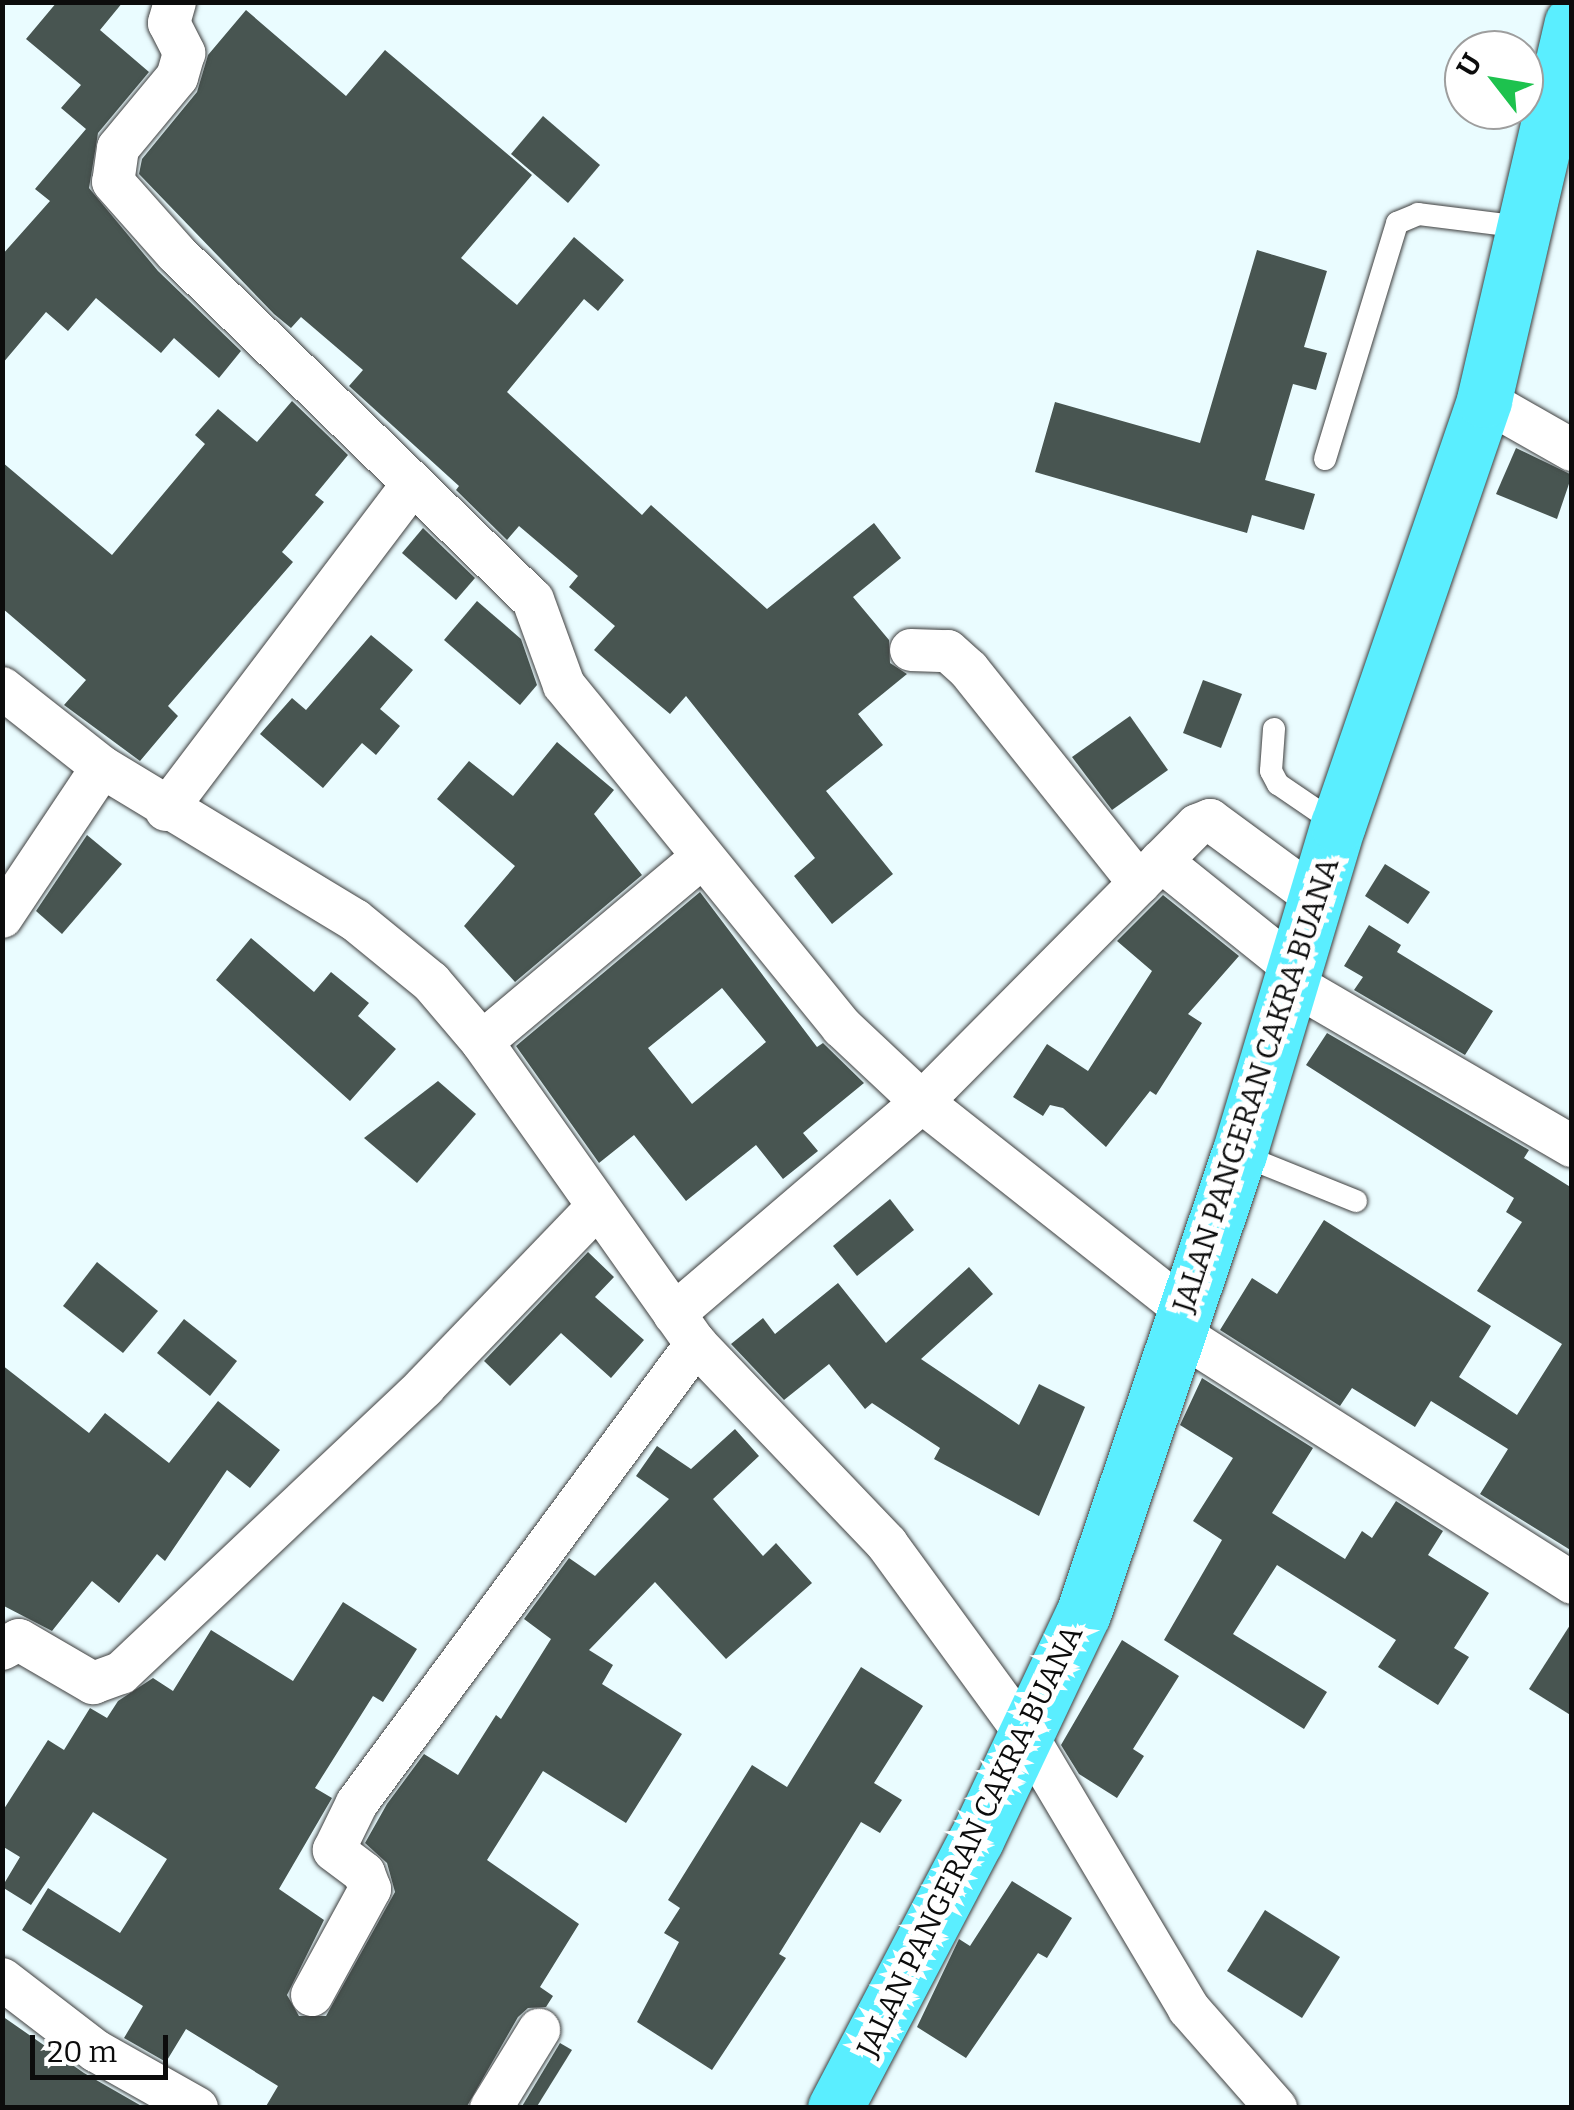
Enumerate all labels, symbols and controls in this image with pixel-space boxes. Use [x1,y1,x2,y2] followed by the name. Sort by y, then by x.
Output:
[1444,30,1544,130] north arrow
[1450,48,1489,83] text: U
[1165,853,1347,1317] street label: JALAN PANGERAN CAKRA BUANA
[850,1619,1090,2063] street label: JALAN PANGERAN CAKRA BUANA
[35,2015,172,2077] scale bar
[47,2034,117,2070] text: 20 m

